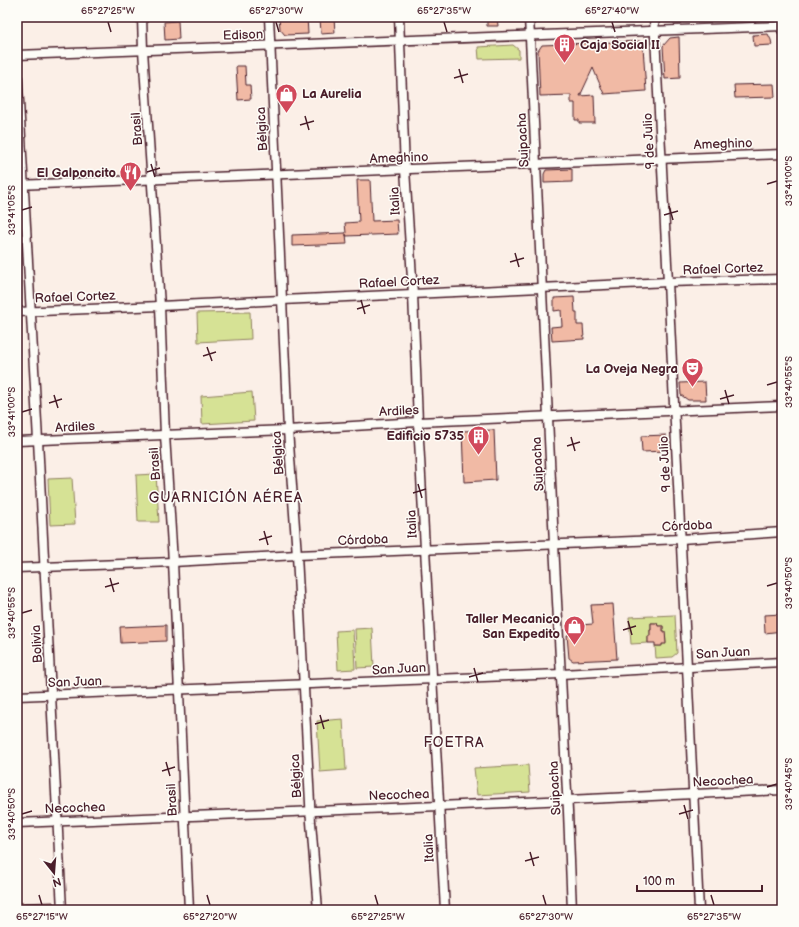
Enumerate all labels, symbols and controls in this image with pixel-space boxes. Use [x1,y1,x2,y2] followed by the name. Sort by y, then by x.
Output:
[81,5,135,17] text: 65°27'25"W
[249,5,303,17] text: 65°27'30"W
[417,5,471,17] text: 65°27'35"W
[585,5,639,17] text: 65°27'40"W
[223,26,263,44] street label: Edison
[552,32,578,65] building icon: Caja Social II
[580,37,660,53] place label: Caja Social II
[274,81,300,114] shop icon: La Aurelia
[302,86,362,102] place label: La Aurelia
[253,106,271,152] street label: Bélgica
[128,112,146,146] street label: Brasil
[514,112,532,168] street label: Suipacha
[640,112,658,170] street label: 9 de Julio
[693,135,753,153] street label: Ameghino
[369,149,429,167] street label: Ameghino
[783,156,795,206] text: 33°41'00"S
[118,160,144,193] restaurant icon: El Galponcito
[37,165,116,181] place label: El Galponcito
[6,185,18,235] text: 33°41'05"S
[386,186,404,216] street label: Italia
[682,260,764,278] street label: Rafael Cortez
[358,272,440,292] street label: Rafael Cortez
[34,288,116,306] street label: Rafael Cortez
[680,356,706,389] theatre icon: La Oveja Negra
[783,356,795,408] text: 33°40'55"S
[585,361,678,377] place label: La Oveja Negra
[6,387,18,437] text: 33°41'00"S
[379,402,420,420] street label: Ardiles
[55,418,96,436] street label: Ardiles
[466,423,492,456] building icon: Edificio 5735
[387,428,464,444] place label: Edificio 5735
[268,430,288,476] street label: Bélgica
[656,435,674,493] street label: 9 de Julio
[529,436,547,492] street label: Suipacha
[146,447,164,481] street label: Brasil
[149,488,303,506] district label: GUARNICIÓN AÉREA
[403,509,421,539] street label: Italia
[661,517,713,535] street label: Córdoba
[337,531,389,549] street label: Córdoba
[783,557,795,609] text: 33°40'50"S
[6,587,18,639] text: 33°40'55"S
[466,611,560,642] place label: Taller Mecanico San Expedito
[562,613,588,646] shop icon: Taller Mecanico San Expedito
[28,624,46,664] street label: Bolivia
[696,644,750,662] street label: San Juan
[372,660,426,678] street label: San Juan
[48,673,102,691] street label: San Juan
[423,734,485,751] district label: FOETRA
[287,753,305,799] street label: Bélgica
[783,758,795,810] text: 33°40'45"S
[546,760,564,816] street label: Suipacha
[692,771,754,791] street label: Necochea
[163,783,181,817] street label: Brasil
[368,786,430,804] street label: Necochea
[6,788,18,840] text: 33°40'50"S
[44,799,106,817] street label: Necochea
[420,833,438,863] street label: Italia
[34,853,74,893] north arrow
[637,867,762,893] scale bar
[643,874,675,889] text: 100 m
[51,875,63,890] text: N
[16,911,68,923] text: 65°27'15"W
[183,911,237,923] text: 65°27'20"W
[351,911,405,923] text: 65°27'25"W
[519,911,573,923] text: 65°27'30"W
[687,911,741,923] text: 65°27'35"W

